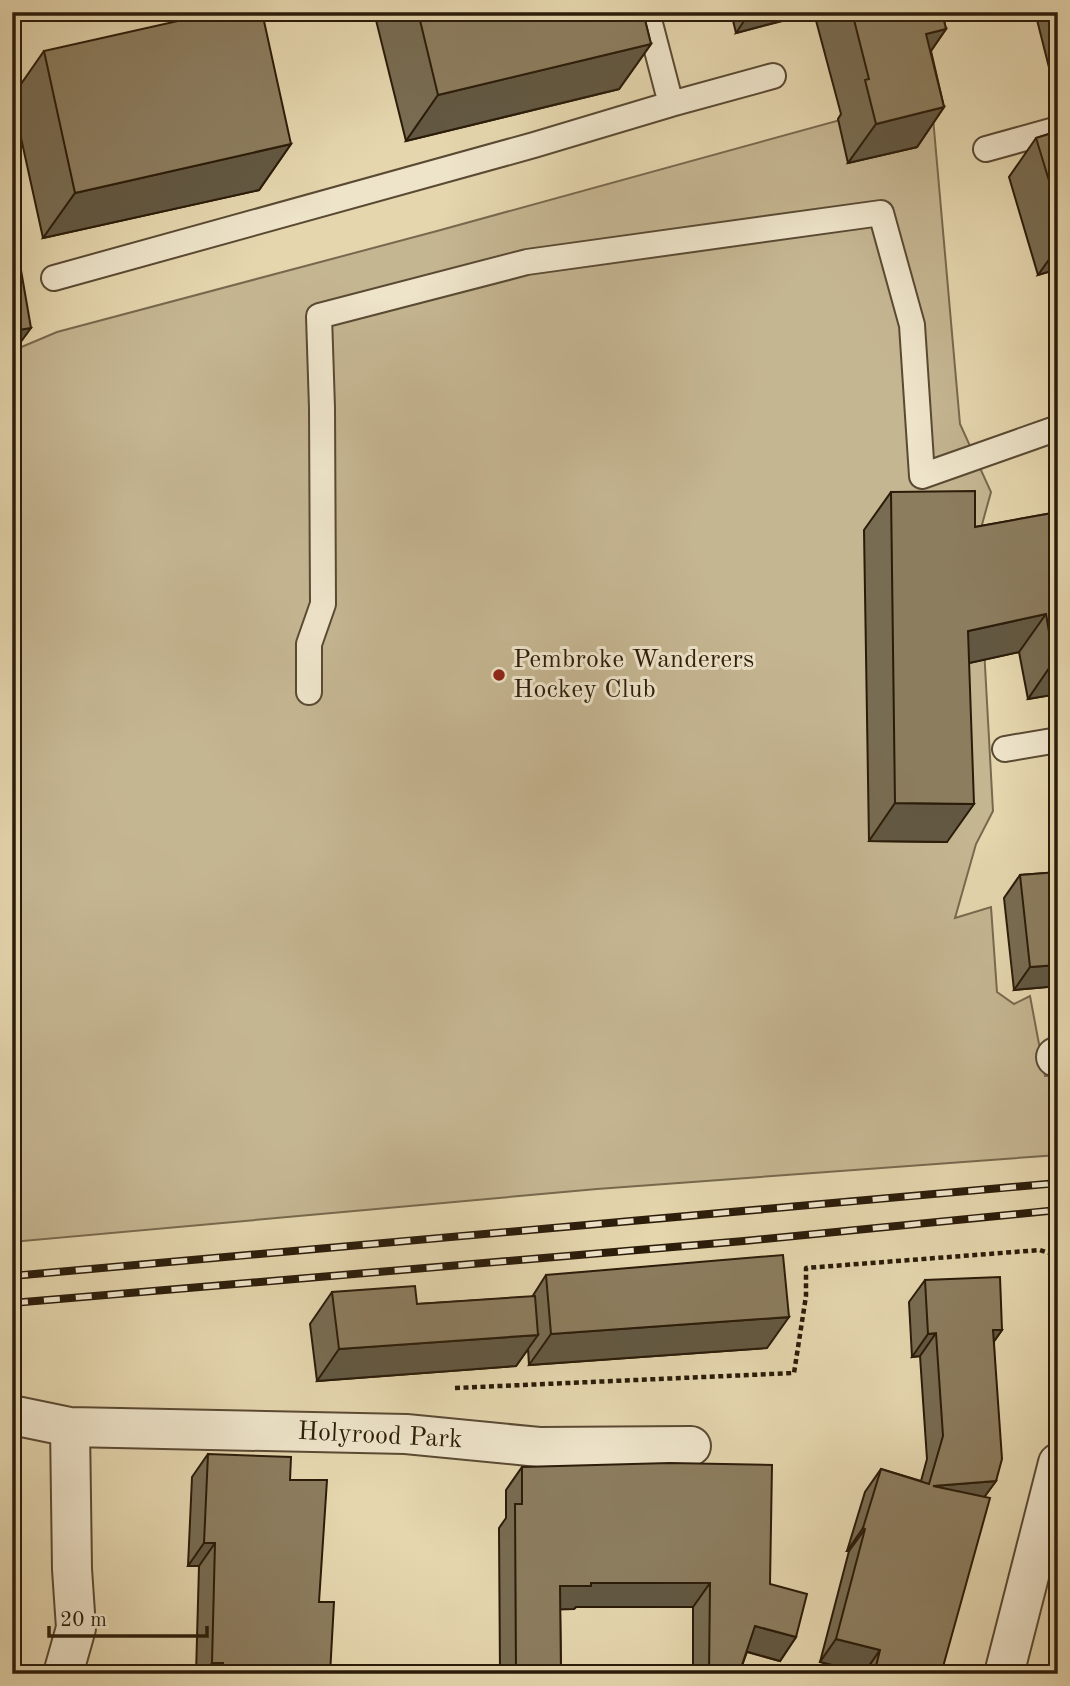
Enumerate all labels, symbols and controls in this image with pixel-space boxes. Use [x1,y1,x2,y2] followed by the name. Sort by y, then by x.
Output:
[513,647,754,703] place label: Pembroke Wanderers Hockey Club
[491,667,507,683] marker: Pembroke Wanderers Hockey Club
[297,1419,463,1453] street label: Holyrood Park
[49,1595,206,1639] scale bar
[60,1610,107,1631] text: 20 m

